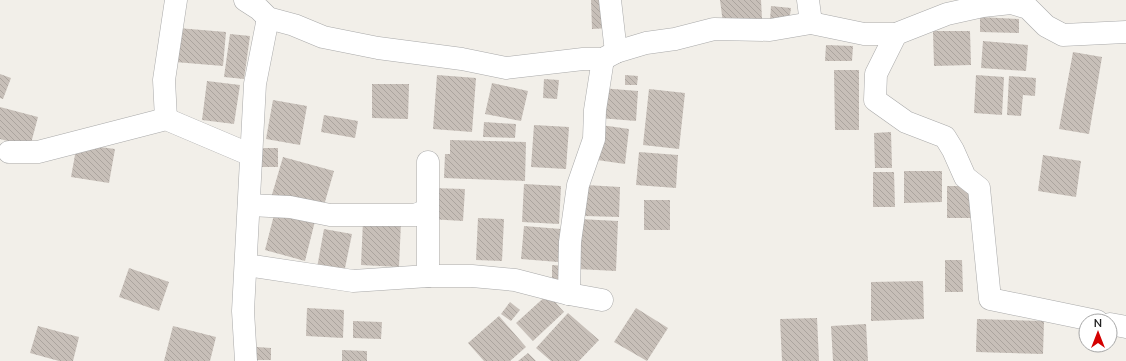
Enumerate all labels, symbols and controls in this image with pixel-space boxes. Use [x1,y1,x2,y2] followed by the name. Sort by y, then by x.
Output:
[1078,313,1118,353] north arrow
[1094,316,1102,330] text: N

